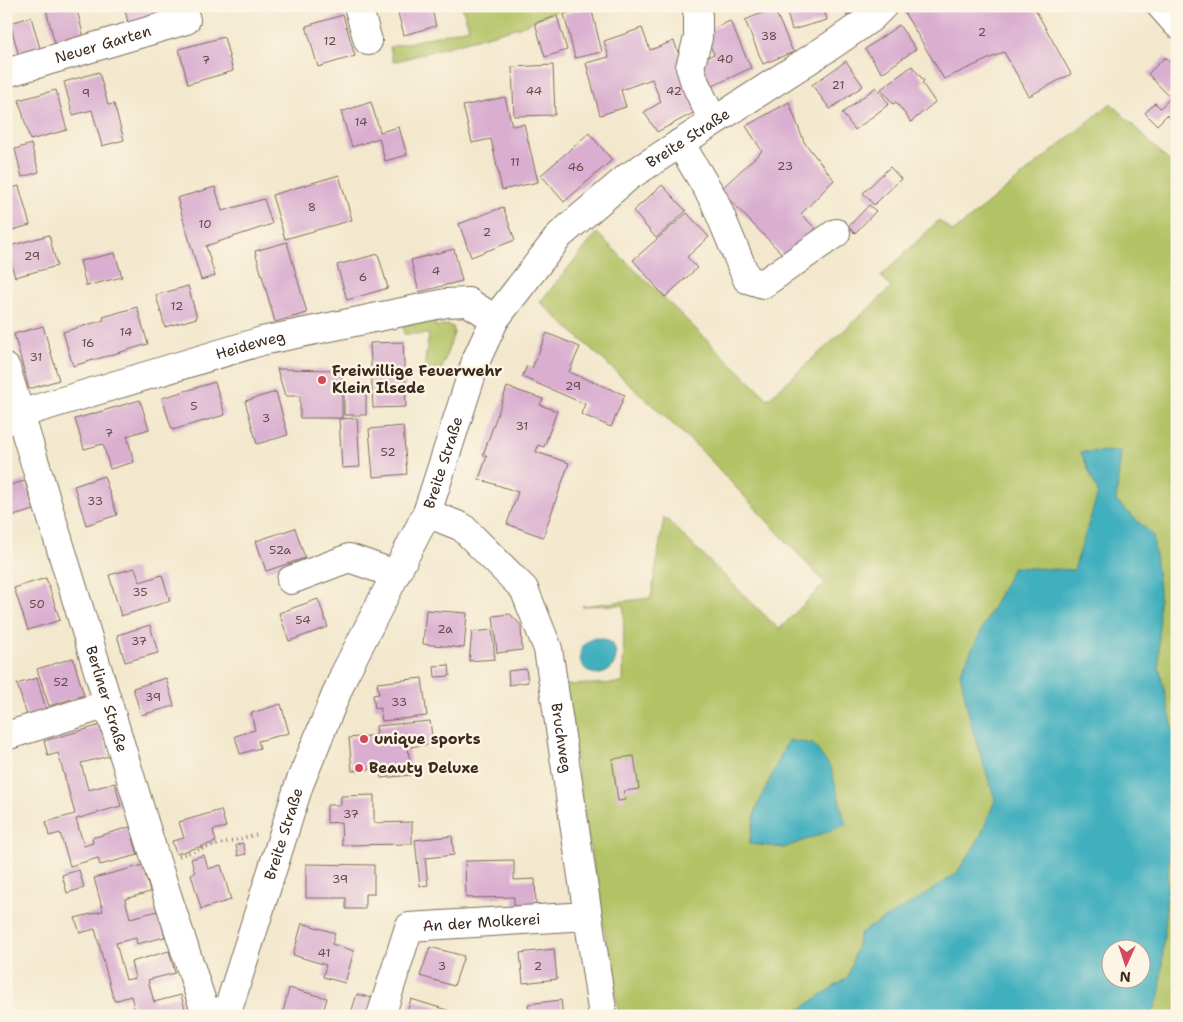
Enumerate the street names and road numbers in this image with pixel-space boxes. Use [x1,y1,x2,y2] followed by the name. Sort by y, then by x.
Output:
[52,21,153,68] street label: Neuer Garten
[642,104,734,173] street label: Breite Straße
[213,326,287,364] street label: Heideweg
[419,414,467,511] street label: Breite Straße
[81,643,132,755] street label: Berliner Straße
[546,702,576,774] street label: Bruchweg
[260,785,307,882] street label: Breite Straße
[422,909,541,936] street label: An der Molkerei

